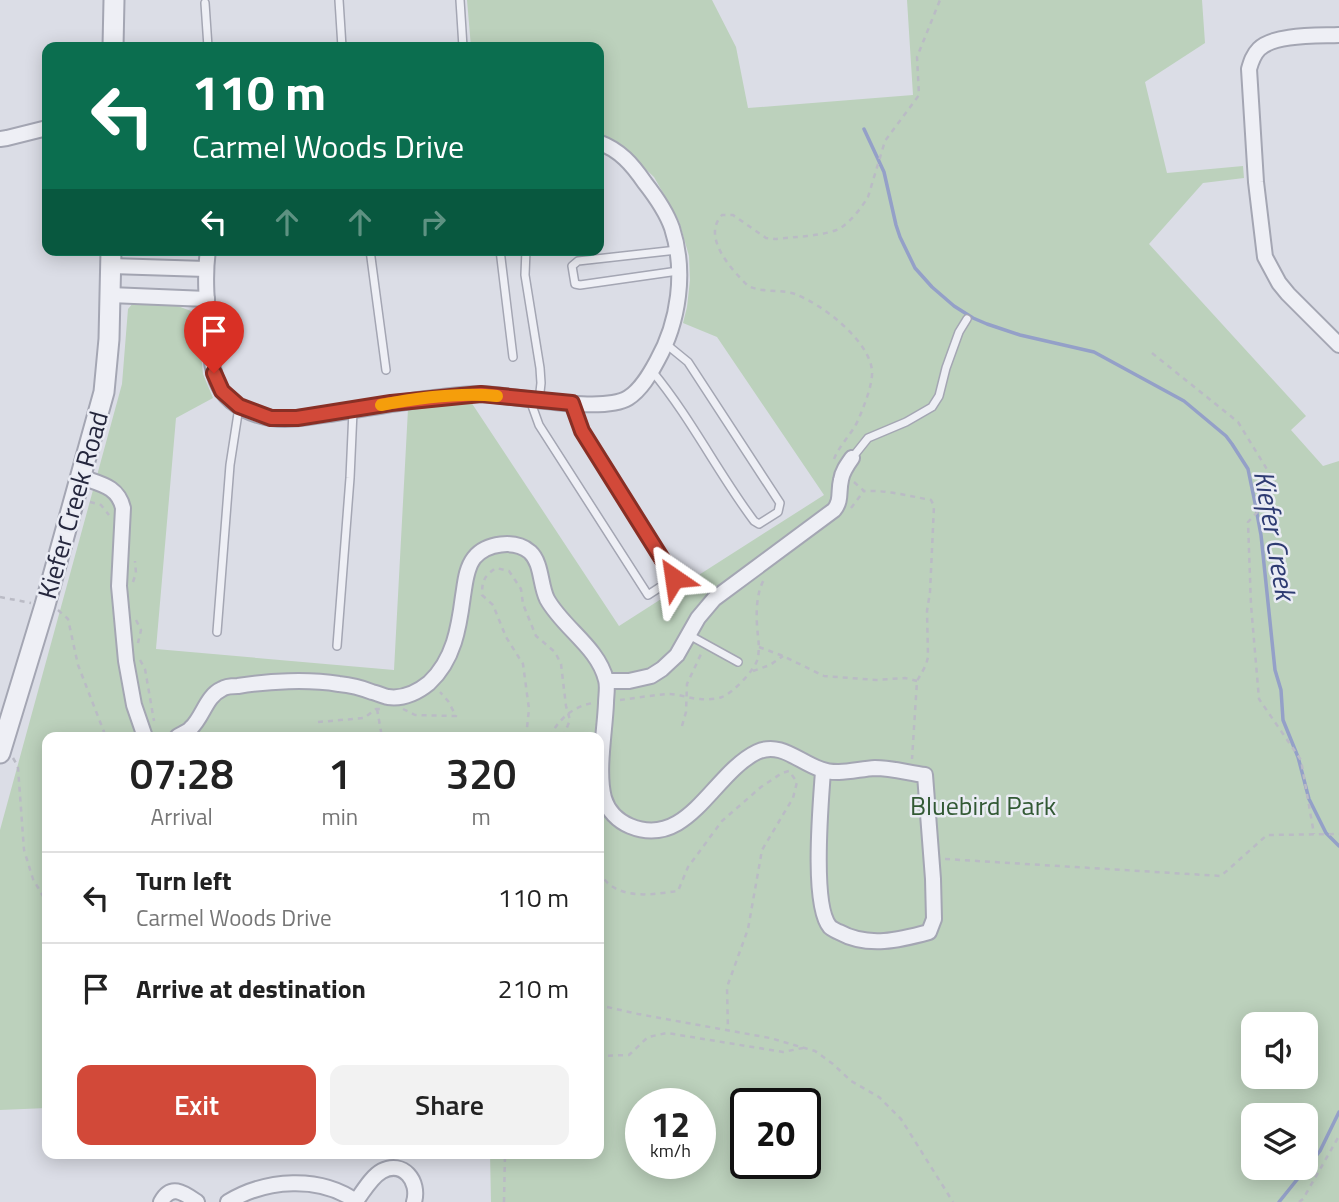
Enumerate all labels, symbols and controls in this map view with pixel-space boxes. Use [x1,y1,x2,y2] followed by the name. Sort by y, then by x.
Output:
[192,54,326,129] text: 110 m
[77,70,168,161] icon: left
[192,122,464,170] text: Carmel Woods Drive
[195,203,233,241] icon: left
[268,203,306,241] icon: ahead
[341,203,379,241] icon: ahead
[414,203,452,241] icon: right
[184,301,244,373] pin
[195,312,233,350] icon: arrive
[27,407,118,603] street label: Kiefer Creek Road
[1243,467,1309,606] water label: Kiefer Creek
[637,541,711,615] position arrow
[130,741,234,805] text: 07:28
[328,741,352,805] text: 1
[446,741,516,805] text: 320
[910,786,1056,825] park label: Bluebird Park
[151,799,213,834] text: Arrival
[321,799,358,834] text: min
[471,799,491,834] text: m
[136,861,231,900] text: Turn left
[498,878,569,917] text: 110 m
[77,879,115,917] icon: left
[136,900,332,935] text: Carmel Woods Drive
[136,969,366,1008] text: Arrive at destination
[498,969,569,1008] text: 210 m
[77,970,115,1008] icon: arrive
[1241,1012,1318,1180] map controls
[1241,1012,1318,1089] button: sound
[77,1065,316,1145] button: Exit
[330,1065,569,1145] button: Share
[730,1088,821,1179] speed limit sign: 20
[651,1097,690,1151] text: 12
[1241,1103,1318,1180] button: layers
[650,1137,691,1164] text: km/h

